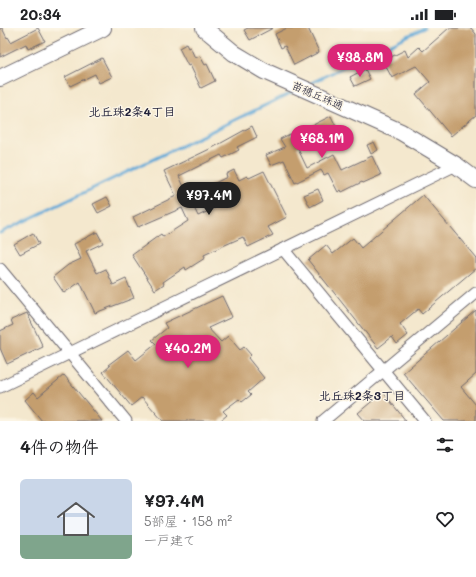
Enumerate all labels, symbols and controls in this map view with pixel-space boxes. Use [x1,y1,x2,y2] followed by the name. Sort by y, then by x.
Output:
[20,4,61,24] text: 20:34
[327,44,393,78] pin: ¥38.8M
[337,48,383,65] text: ¥38.8M
[290,77,346,113] street label: 苗穂丘珠通
[89,103,175,119] district label: 北丘珠2条4丁目
[289,125,355,159] pin: ¥68.1M
[300,129,344,146] text: ¥68.1M
[176,182,242,216] pin: ¥97.4M
[186,186,232,203] text: ¥97.4M
[155,335,221,369] pin: ¥40.2M
[165,339,211,356] text: ¥40.2M
[319,387,405,403] district label: 北丘珠2条3丁目
[434,434,456,456] icon: filters
[20,435,99,457] text: 4件の物件
[144,489,205,511] text: ¥97.4M
[52,495,100,543] icon: home
[434,508,456,530] icon: heart
[144,512,232,529] text: 5部屋 · 158 m²
[144,531,196,548] text: 一戸建て

